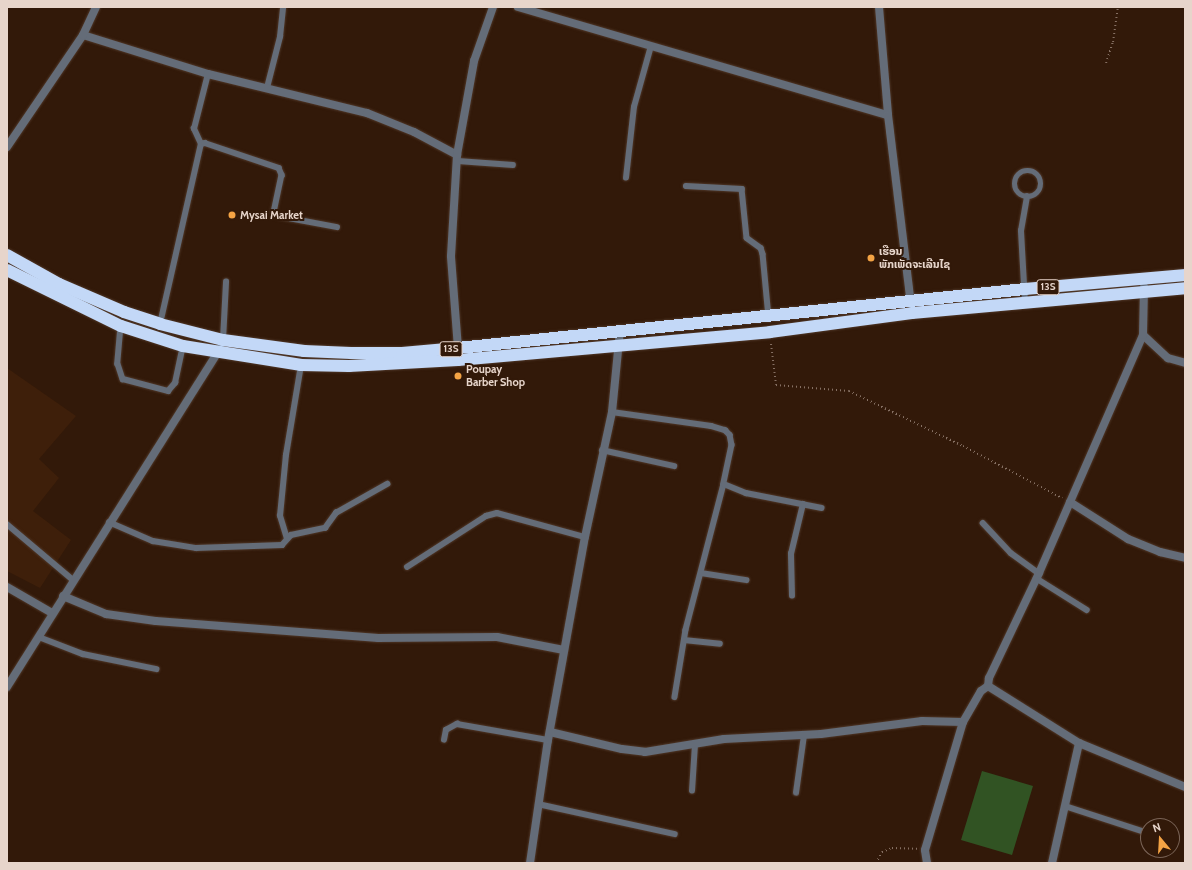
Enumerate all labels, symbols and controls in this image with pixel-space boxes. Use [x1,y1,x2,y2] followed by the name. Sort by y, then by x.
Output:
[240,208,303,222] place label: Mysai Market
[227,210,237,220] marker: Mysai Market
[879,245,950,271] place label: ເຮືອນ ພັກເພັດຈະເລີນໄຊ
[866,253,876,263] marker: ເຮືອນ ພັກເພັດຈະເລີນໄຊ
[1036,279,1060,295] road number: 13S
[439,341,463,357] road number: 13S
[466,363,525,389] place label: Poupay Barber Shop
[453,371,463,381] marker: Poupay Barber Shop
[1140,818,1180,858] north arrow
[1151,820,1162,835] text: N

